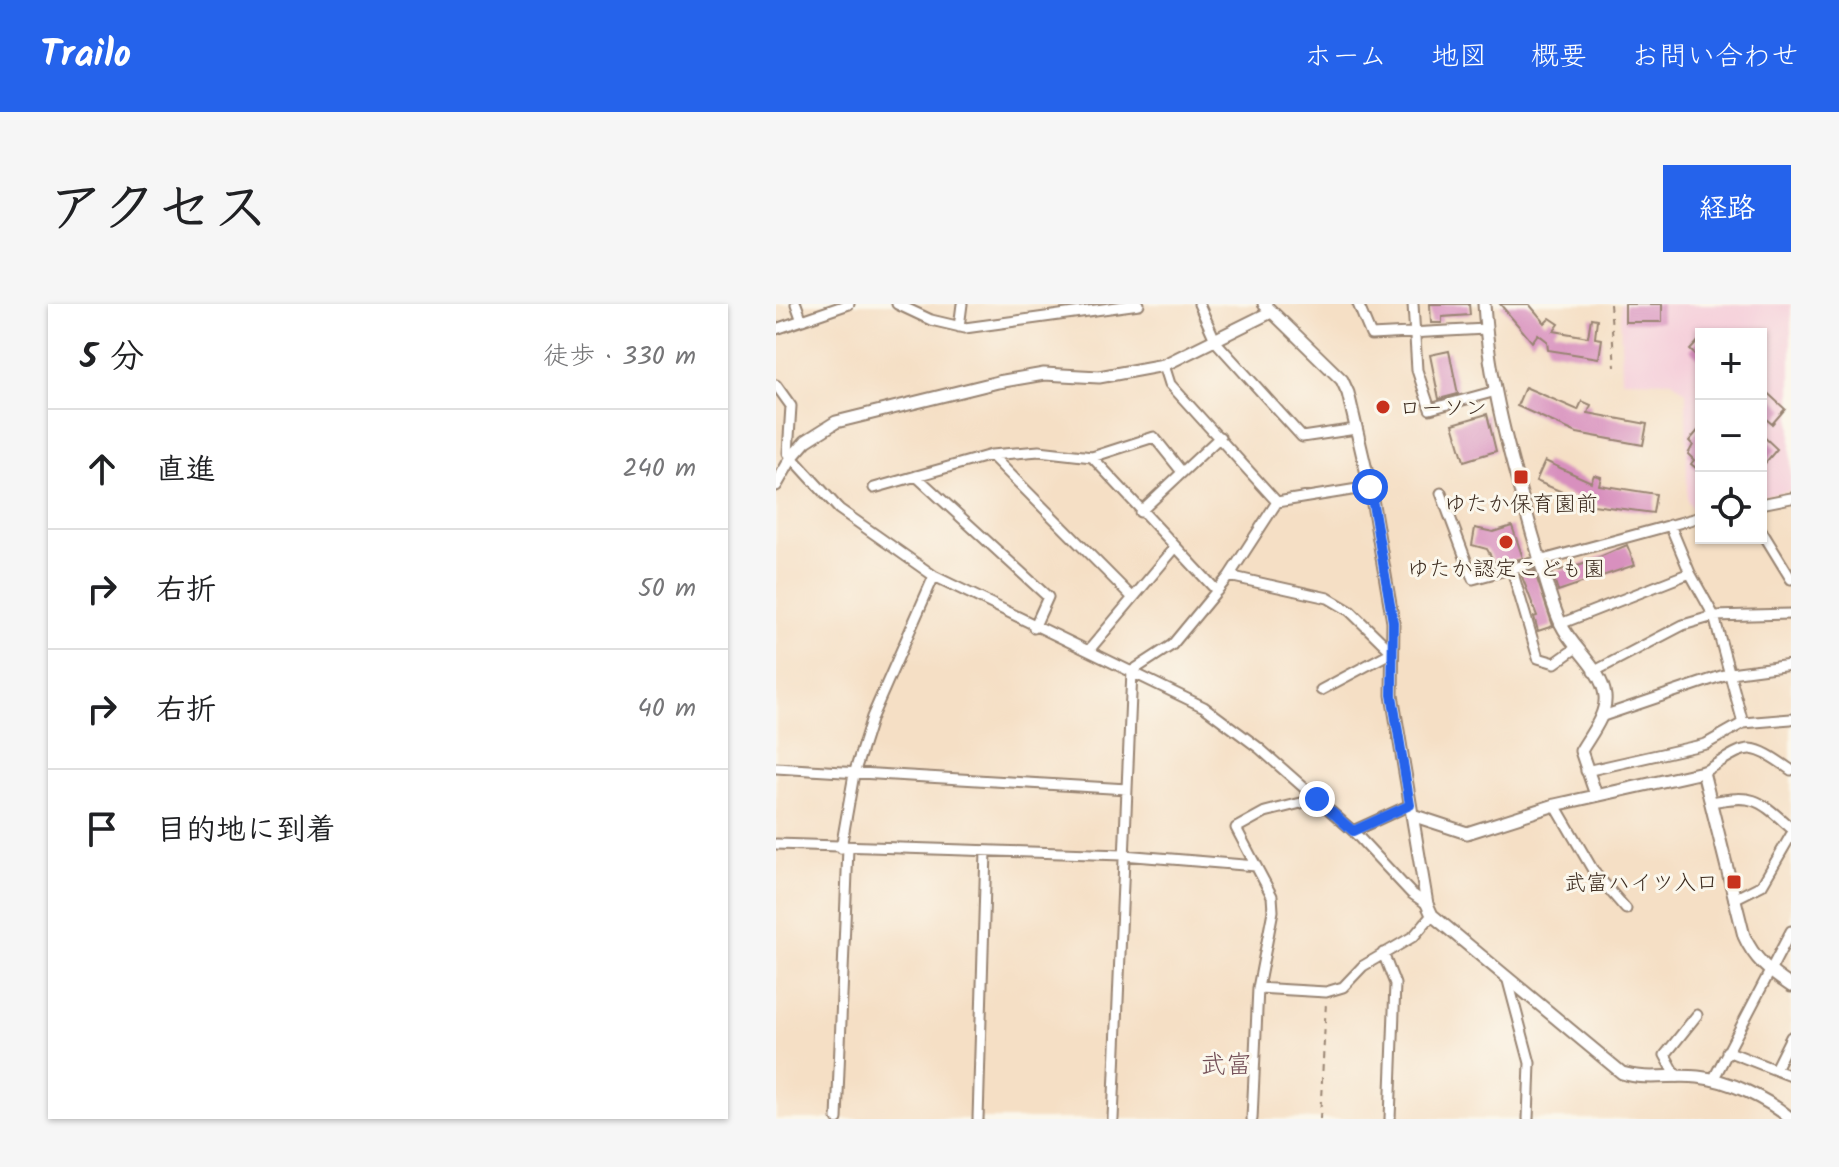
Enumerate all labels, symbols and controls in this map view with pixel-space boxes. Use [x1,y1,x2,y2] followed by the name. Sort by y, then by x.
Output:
[40,26,131,86] text: Trailo
[1304,35,1387,80] text: ホーム
[1431,35,1487,80] text: 地図
[1531,35,1587,80] text: 概要
[1631,35,1799,80] text: お問い合わせ
[1663,165,1791,252] button: 経路
[48,166,269,256] text: アクセス
[1695,328,1767,544] map controls
[1695,328,1767,400] button: +
[80,331,144,385] text: 5 分
[543,336,696,378] text: 徒歩 · 330 m
[1399,392,1487,427] place label: ローソン
[1374,398,1392,416] marker: ローソン
[1695,400,1767,472] button: −
[80,447,124,491] icon: ahead
[156,447,216,495] text: 直進
[622,448,696,490] text: 240 m
[1512,468,1530,486] marker: ゆたか保育園前
[1352,469,1388,505] route start
[1695,472,1767,544] button: locate
[1444,488,1598,523] place label: ゆたか保育園前
[1497,533,1515,551] marker: ゆたか認定こども園
[1407,553,1605,588] place label: ゆたか認定こども園
[80,567,124,611] icon: right
[156,567,216,615] text: 右折
[638,568,696,610] text: 50 m
[80,687,124,731] icon: right
[156,687,216,735] text: 右折
[638,688,696,730] text: 40 m
[1299,781,1335,817] route end
[80,807,124,851] icon: arrive
[156,807,336,855] text: 目的地に到着
[1564,867,1718,902] place label: 武富ハイツ入口
[1725,873,1743,891] marker: 武富ハイツ入口
[1200,1045,1252,1087] district label: 武富

